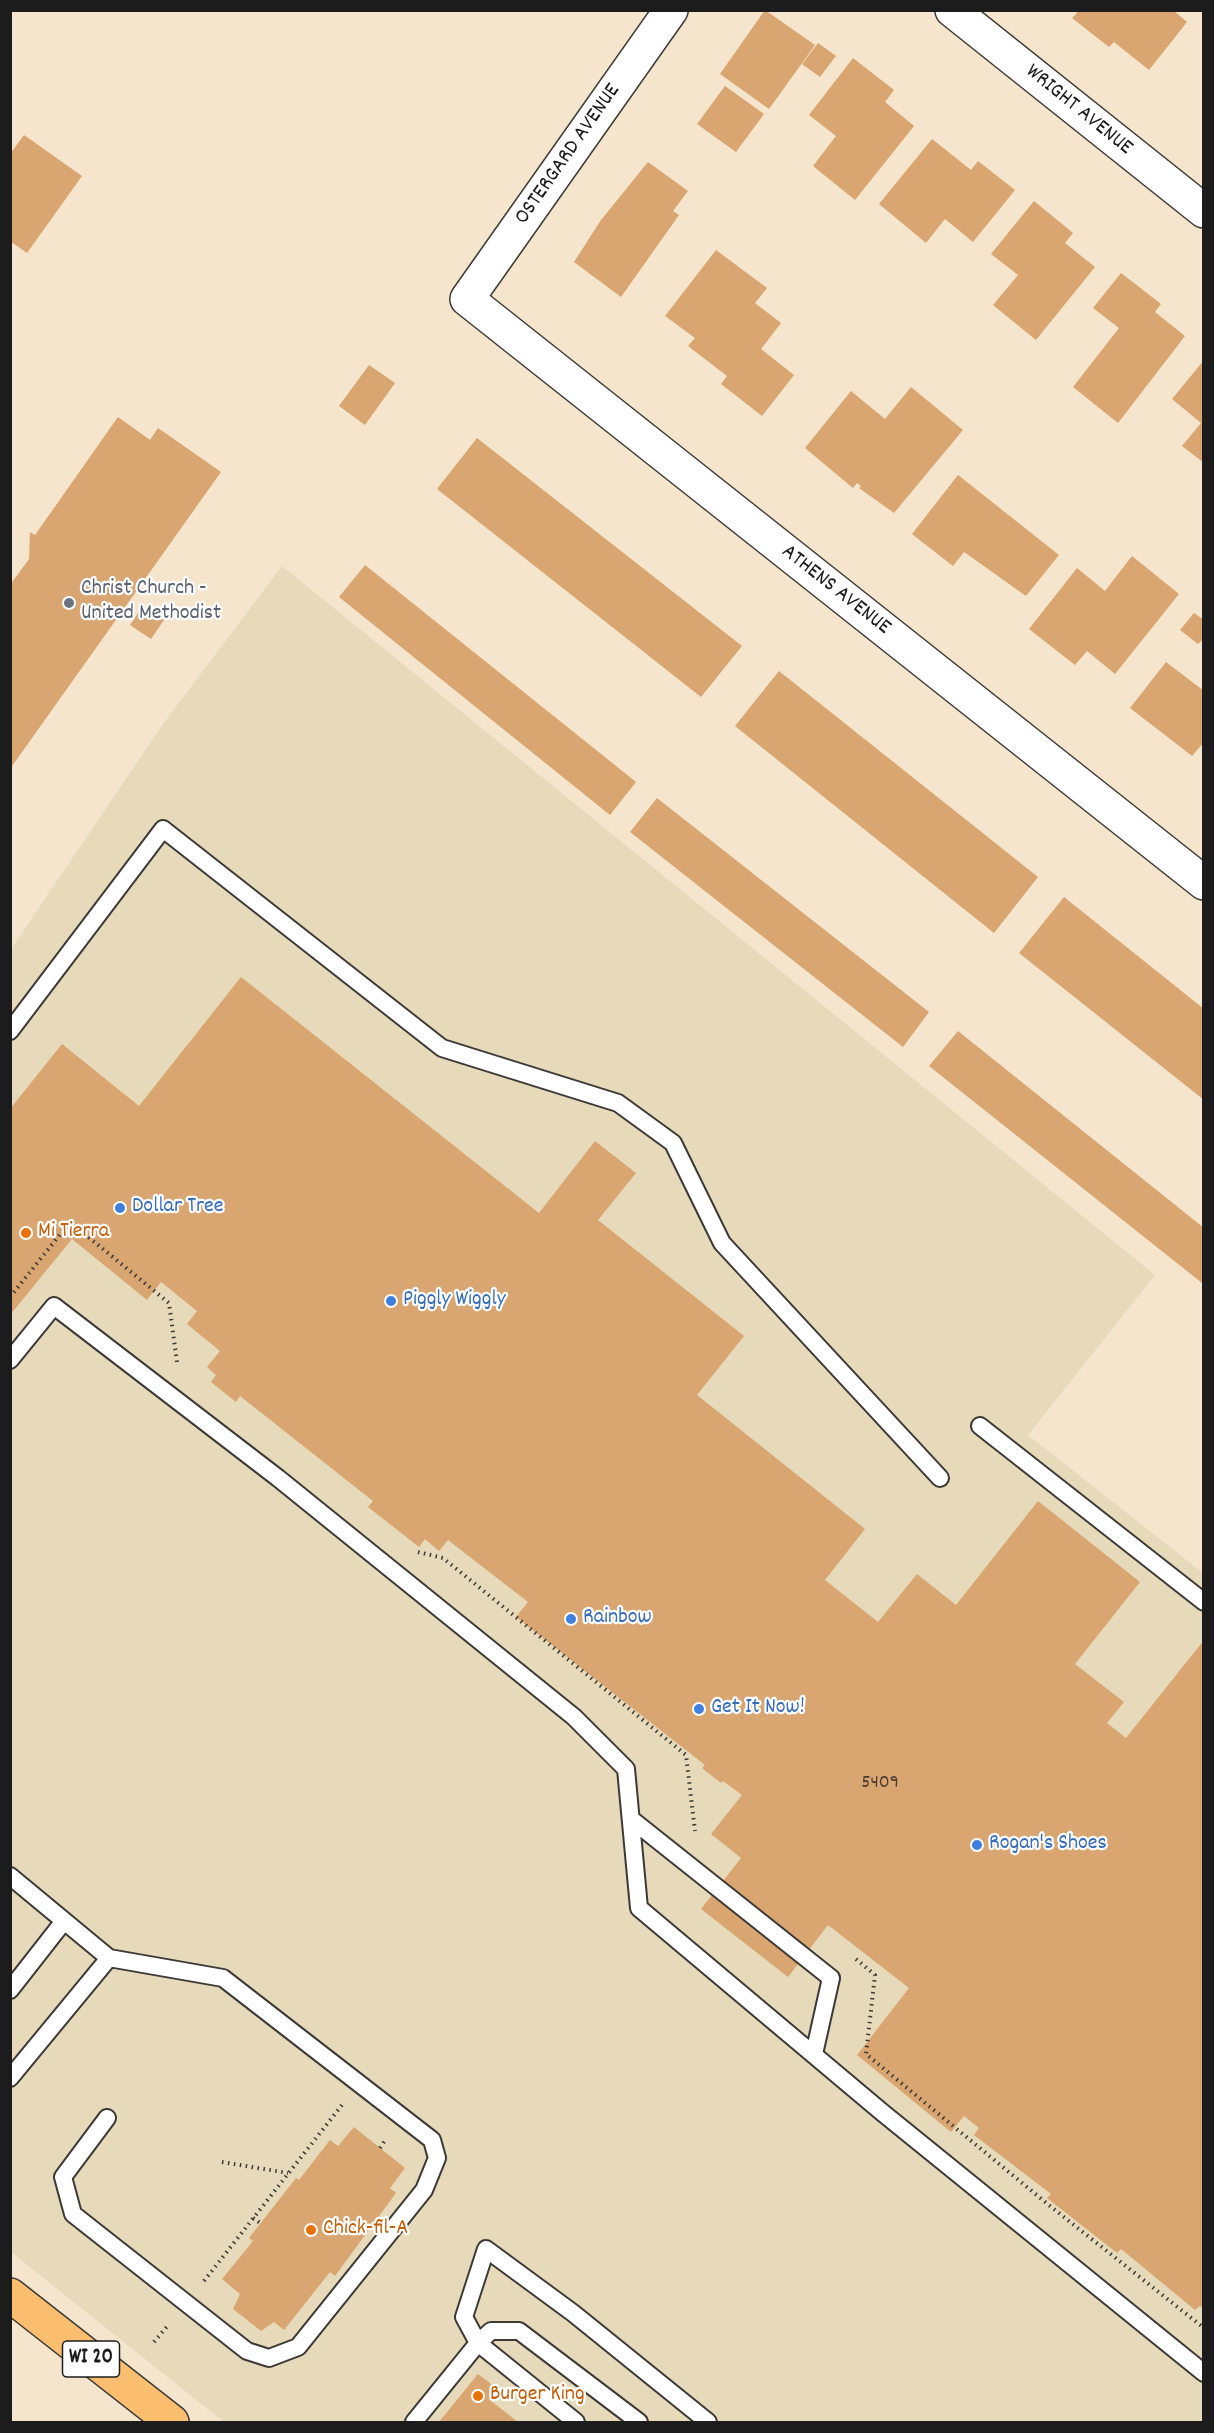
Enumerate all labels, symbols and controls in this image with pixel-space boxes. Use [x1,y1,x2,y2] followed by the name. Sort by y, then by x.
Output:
[1019,60,1137,162] street label: WRIGHT AVENUE
[511,79,627,231] street label: OSTERGARD AVENUE
[775,540,895,642] street label: ATHENS AVENUE
[81,577,221,628] place label: Christ Church - United Methodist
[62,596,76,610] marker: Christ Church - United Methodist
[132,1195,223,1221] place label: Dollar Tree
[113,1201,127,1215] marker: Dollar Tree
[38,1220,109,1246] place label: Mi Tierra
[19,1226,33,1240] marker: Mi Tierra
[403,1288,506,1314] place label: Piggly Wiggly
[384,1294,398,1308] marker: Piggly Wiggly
[583,1606,652,1632] place label: Rainbow
[564,1612,578,1626] marker: Rainbow
[711,1696,804,1722] place label: Get It Now!
[692,1702,706,1716] marker: Get It Now!
[861,1772,899,1796] house number: 5409
[989,1832,1107,1858] place label: Rogan's Shoes
[970,1838,984,1852] marker: Rogan's Shoes
[323,2217,408,2243] place label: Chick-fil-A
[304,2223,318,2237] marker: Chick-fil-A
[62,2341,119,2377] road number: WI 20
[490,2383,585,2409] place label: Burger King
[471,2389,485,2403] marker: Burger King

